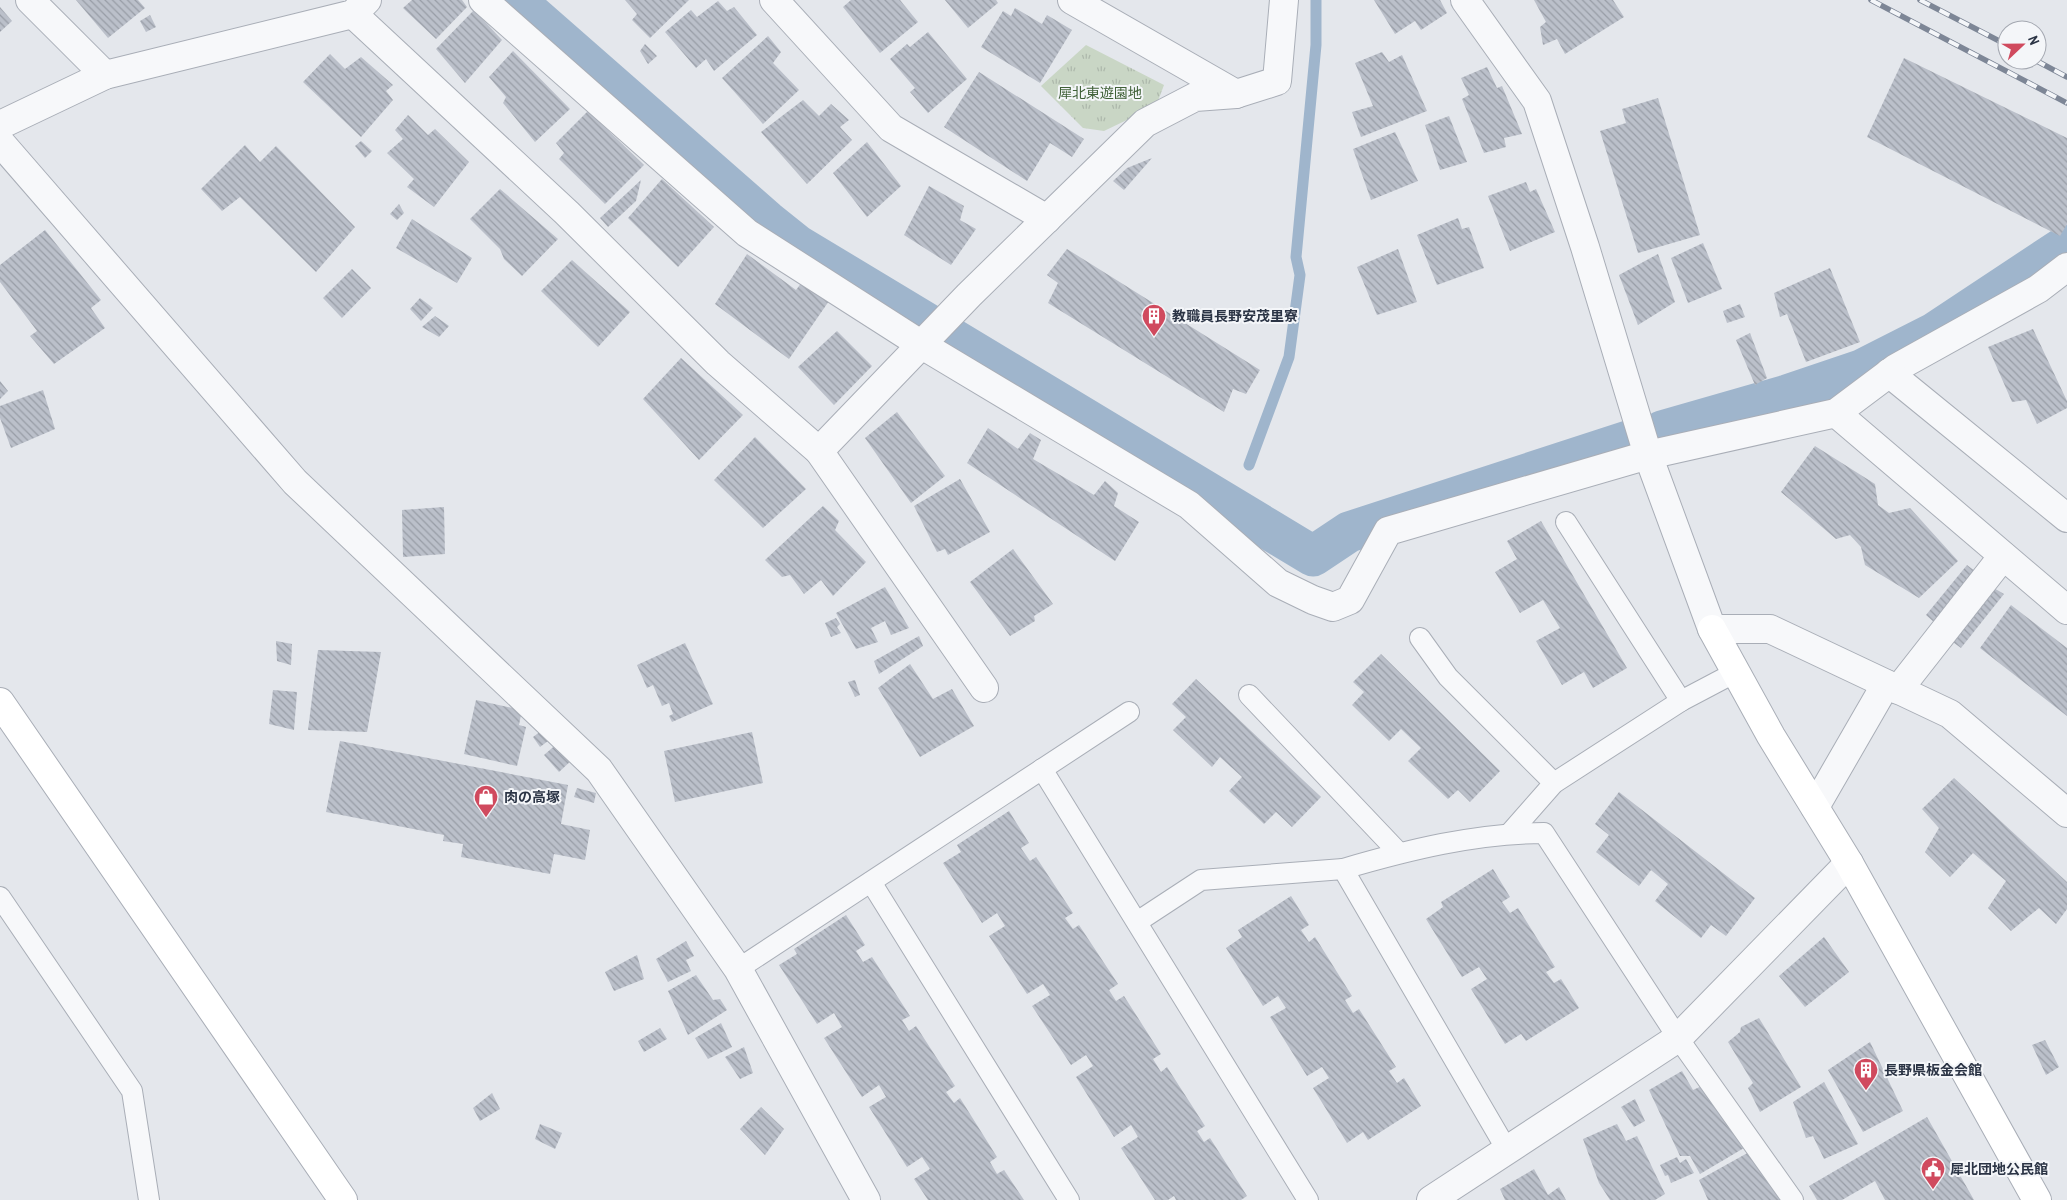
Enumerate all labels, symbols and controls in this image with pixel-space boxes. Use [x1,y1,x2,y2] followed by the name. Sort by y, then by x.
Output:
[1997,20,2047,70] north arrow
[2024,33,2044,47] text: N
[1058,84,1142,102] park label: 犀北東遊園地
[1141,303,1167,337] building icon: 教職員長野安茂里寮
[1172,307,1298,325] place label: 教職員長野安茂里寮
[473,784,499,818] shop icon: 肉の高塚
[504,788,560,806] place label: 肉の高塚
[1853,1057,1879,1091] building icon: 長野県板金会館
[1884,1061,1982,1079] place label: 長野県板金会館
[1920,1156,1946,1190] public building icon: 犀北団地公民館
[1950,1160,2048,1178] place label: 犀北団地公民館

